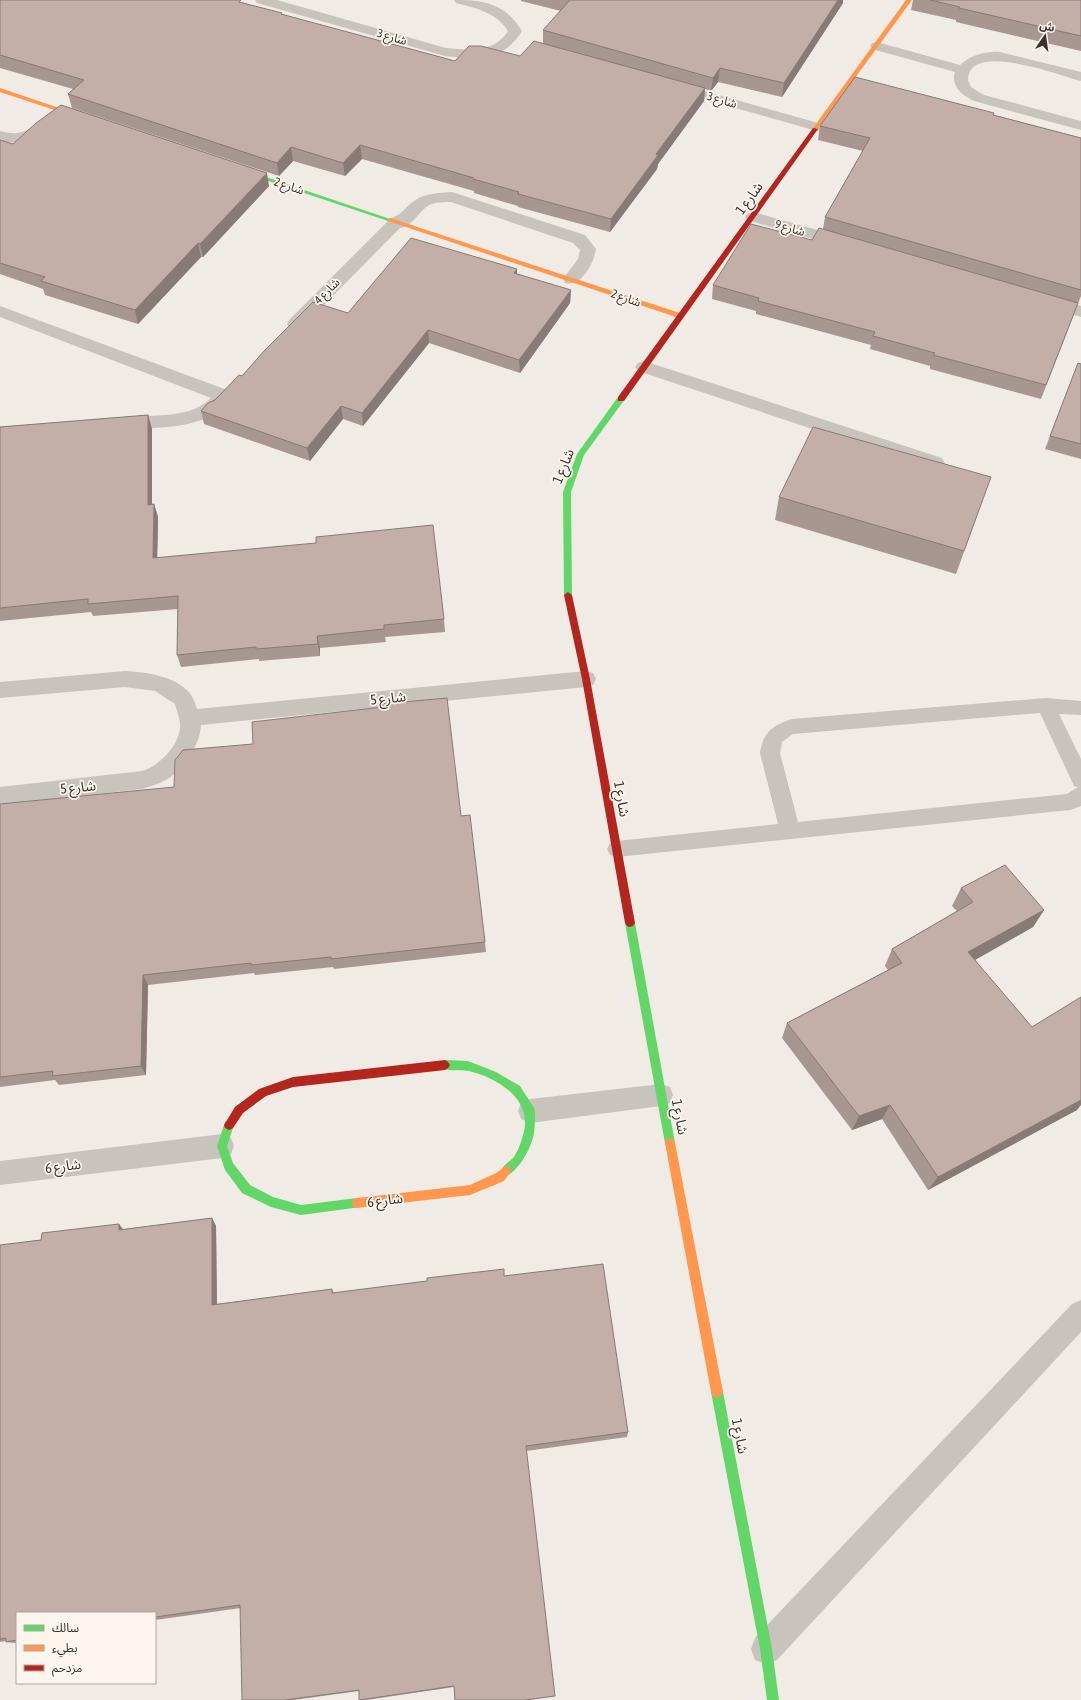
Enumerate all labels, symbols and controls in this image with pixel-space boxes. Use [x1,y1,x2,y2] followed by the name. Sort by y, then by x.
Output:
[1025,16,1065,56] north arrow
[1038,19,1056,35] text: ش
[375,26,409,50] street label: شارع 3
[705,89,739,113] street label: شارع 3
[272,175,306,199] street label: شارع 2
[732,179,768,219] street label: شارع 1
[773,217,807,241] street label: شارع 9
[311,275,344,308] street label: شارع 4
[609,286,643,312] street label: شارع 2
[549,446,580,487] street label: شارع 1
[369,688,407,711] street label: شارع 5
[59,777,97,800] street label: شارع 5
[608,780,633,819] street label: شارع 1
[666,1098,691,1137] street label: شارع 1
[44,1156,82,1179] street label: شارع 6
[366,1190,404,1213] street label: شارع 6
[726,1417,751,1456] street label: شارع 1
[16,1612,156,1684] legend
[52,1621,79,1635] text: سالك
[52,1641,78,1658] text: بطيء
[52,1661,82,1677] text: مزدحم

